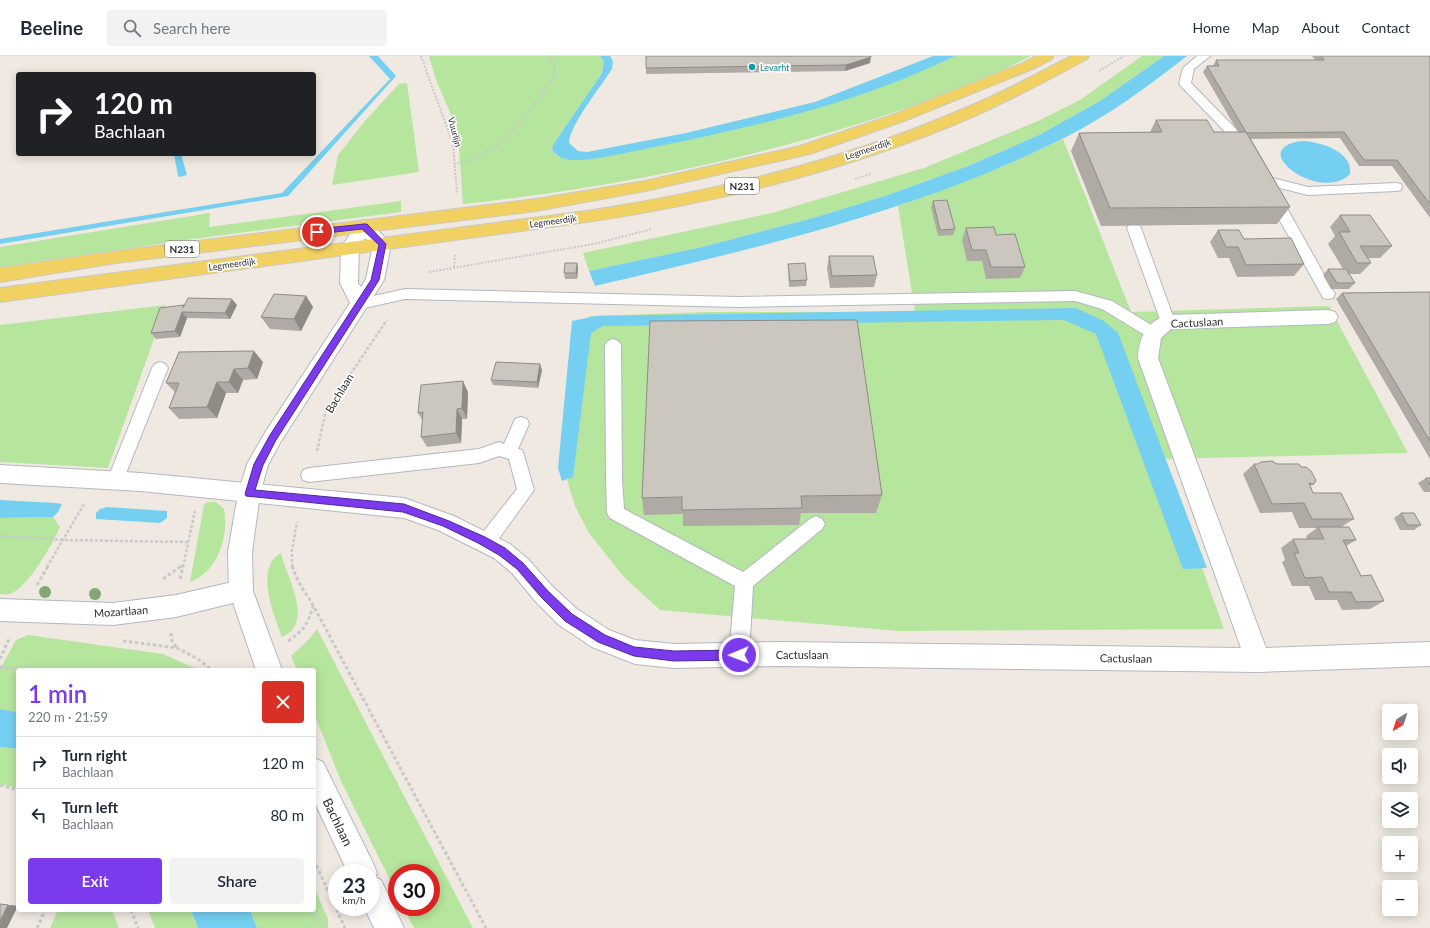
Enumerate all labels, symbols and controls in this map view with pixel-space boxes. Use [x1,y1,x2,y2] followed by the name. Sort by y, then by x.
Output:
[107,10,387,46] search box
[20,16,83,39] text: Beeline
[121,17,143,39] icon: search
[153,19,230,37] text: Search here
[1192,19,1230,36] text: Home
[1252,19,1279,36] text: Map
[1301,19,1339,36] text: About
[1361,19,1410,36] text: Contact
[747,62,757,72] marker: Levarht
[760,62,790,73] place label: Levarht
[94,86,173,120] text: 120 m
[28,88,80,140] icon: right
[446,116,464,148] street label: Vuurlijn
[94,120,165,142] text: Bachlaan
[844,136,893,162] street label: Legmeerdijk
[725,178,759,194] road number: N231
[529,212,578,230] street label: Legmeerdijk
[300,215,334,249] pin
[306,221,328,243] icon: arrive
[165,241,199,257] road number: N231
[208,255,257,273] street label: Legmeerdijk
[1170,314,1224,330] street label: Cactuslaan
[322,371,356,415] street label: Bachlaan
[93,603,149,619] street label: Mozartlaan
[718,634,760,676] position arrow
[776,648,828,661] street label: Cactuslaan
[1100,651,1152,665] street label: Cactuslaan
[28,679,87,708] text: 1 min
[262,681,304,723] button: close
[1382,704,1418,740] north arrow
[1382,704,1418,916] map controls
[28,709,108,725] text: 220 m · 21:59
[62,746,127,764] text: Turn right
[1382,748,1418,784] button: sound
[28,752,50,774] icon: right
[262,754,304,772] text: 120 m
[62,764,113,780] text: Bachlaan
[1382,792,1418,828] button: layers
[320,795,356,849] street label: Bachlaan
[62,798,118,816] text: Turn left
[28,804,50,826] icon: left
[270,806,304,824] text: 80 m
[62,816,113,832] text: Bachlaan
[1382,836,1418,872] button: +
[28,858,162,904] button: Exit
[170,858,304,904] button: Share
[388,864,440,916] speed limit sign: 30
[342,873,366,897] text: 23
[1382,880,1418,916] button: −
[342,894,366,906] text: km/h

